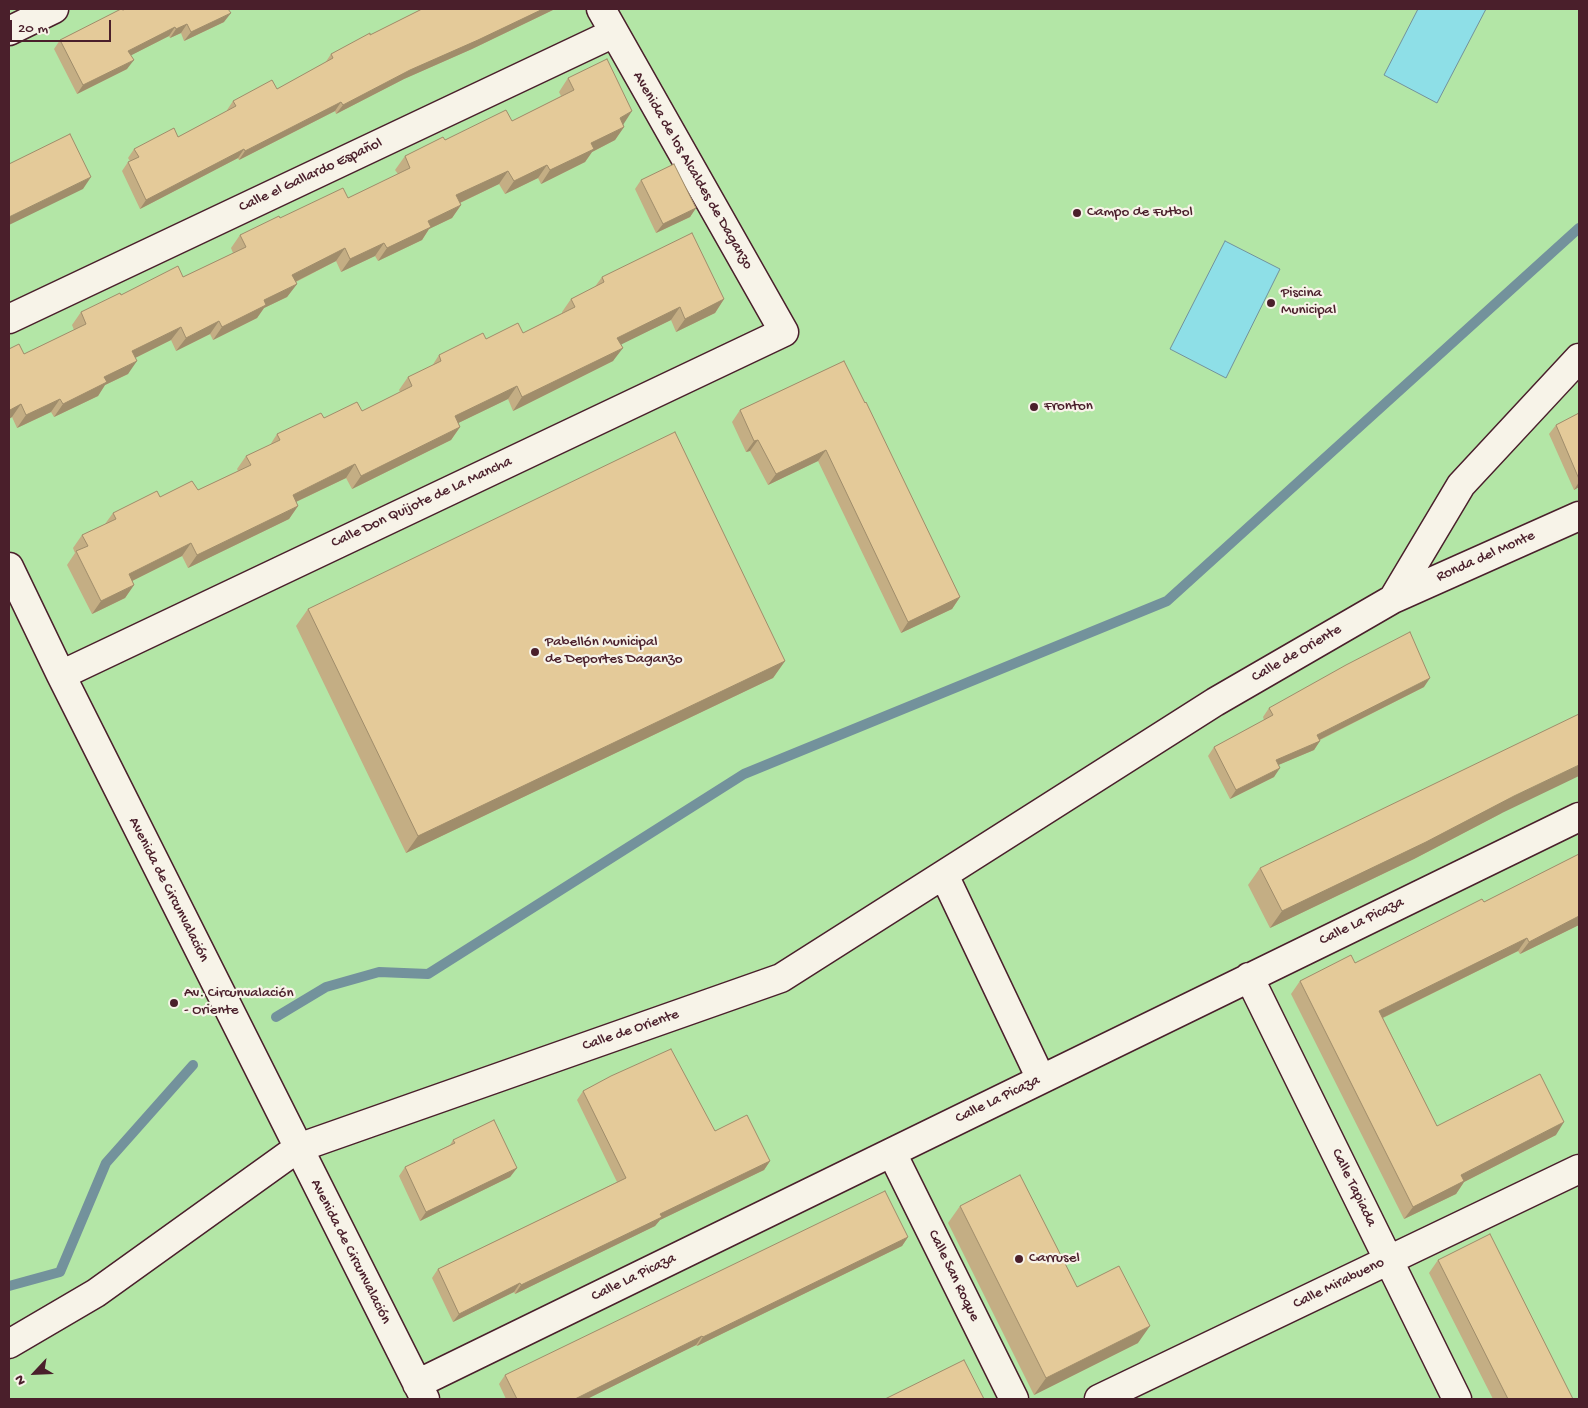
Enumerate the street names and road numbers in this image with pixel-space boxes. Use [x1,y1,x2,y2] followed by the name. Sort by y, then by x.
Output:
[628,69,756,273] street label: Avenida de los Alcaldes de Daganzo
[237,135,385,217] street label: Calle el Gallardo Español
[329,453,515,553] street label: Calle Don Quijote de La Mancha
[1434,527,1538,587] street label: Ronda del Monte
[1249,621,1345,687] street label: Calle de Oriente
[124,815,212,965] street label: Avenida de Circunvalación
[1317,894,1407,950] street label: Calle La Picaza
[580,1006,682,1056] street label: Calle de Oriente
[953,1072,1043,1128] street label: Calle La Picaza
[1326,1146,1380,1230] street label: Calle Tapiada
[306,1177,394,1327] street label: Avenida de Circunvalación
[923,1227,983,1325] street label: Calle San Roque
[589,1250,679,1306] street label: Calle La Picaza
[1290,1254,1388,1314] street label: Calle Mirabueno

